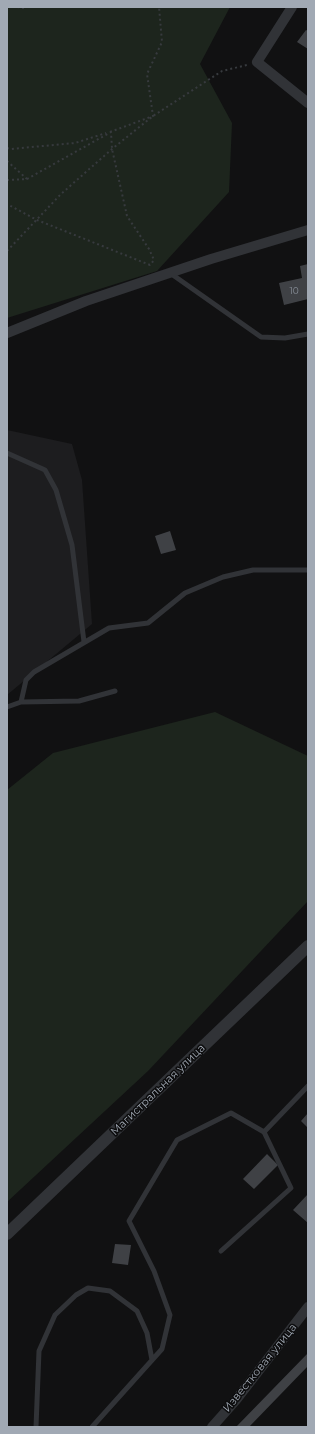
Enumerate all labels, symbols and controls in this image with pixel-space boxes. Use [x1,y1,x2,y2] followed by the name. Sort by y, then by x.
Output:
[289,286,299,296] house number: 10
[108,1042,208,1138] street label: Магистральная улица
[220,1321,300,1415] street label: Известковая улица

